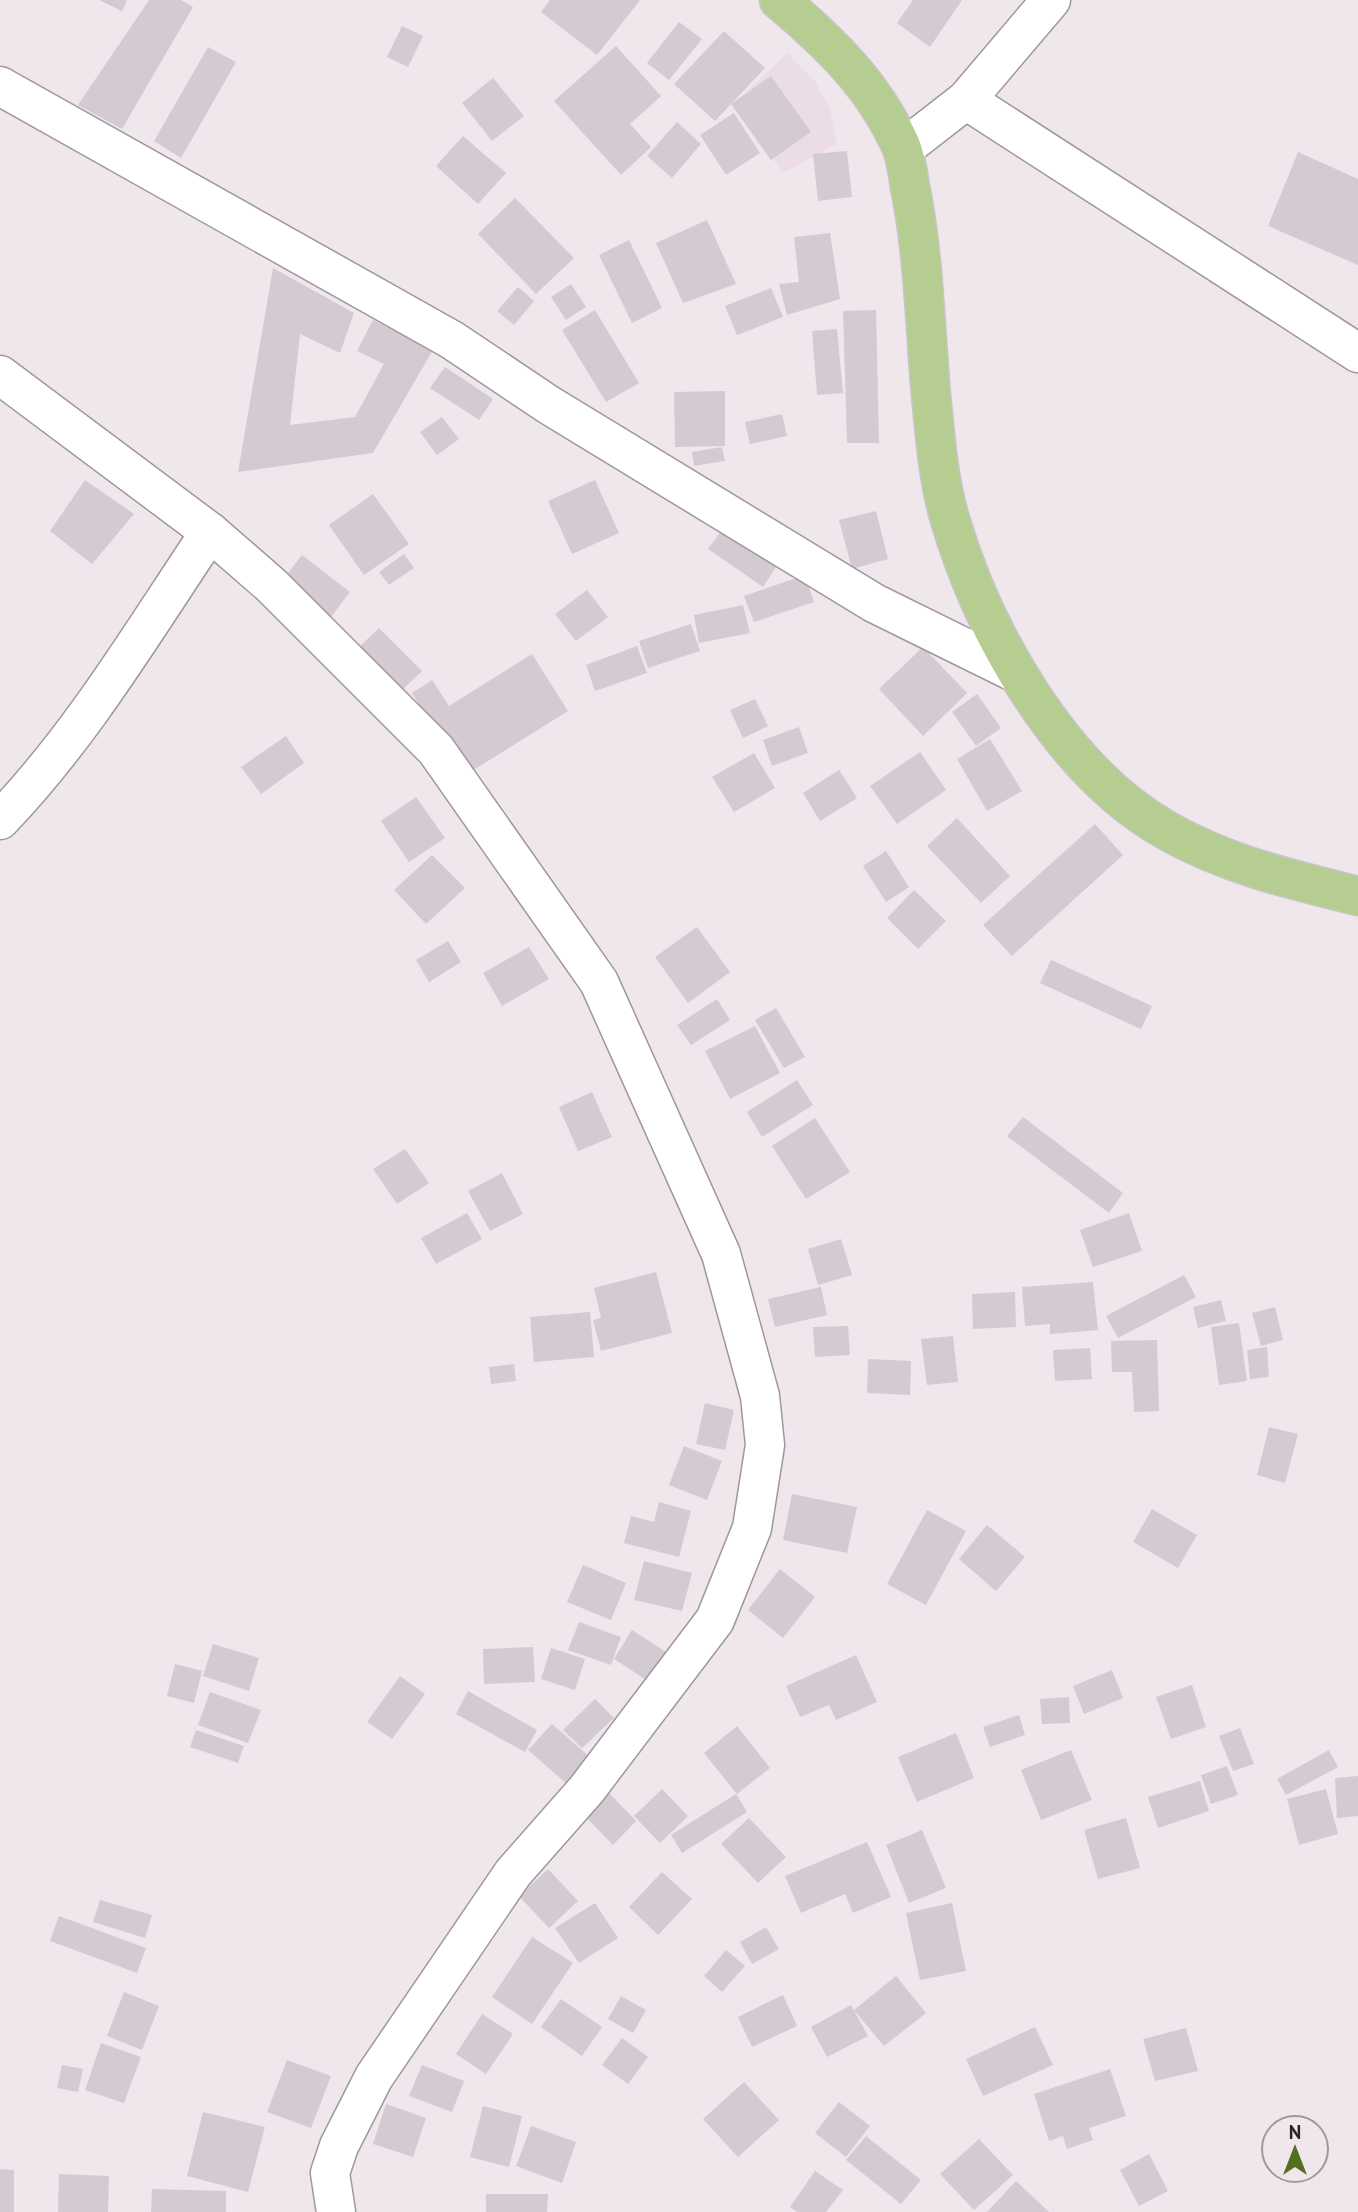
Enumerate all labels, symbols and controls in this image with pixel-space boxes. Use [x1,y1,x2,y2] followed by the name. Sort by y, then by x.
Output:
[1260,2114,1330,2184] north arrow
[1289,2120,1301,2144] text: N

